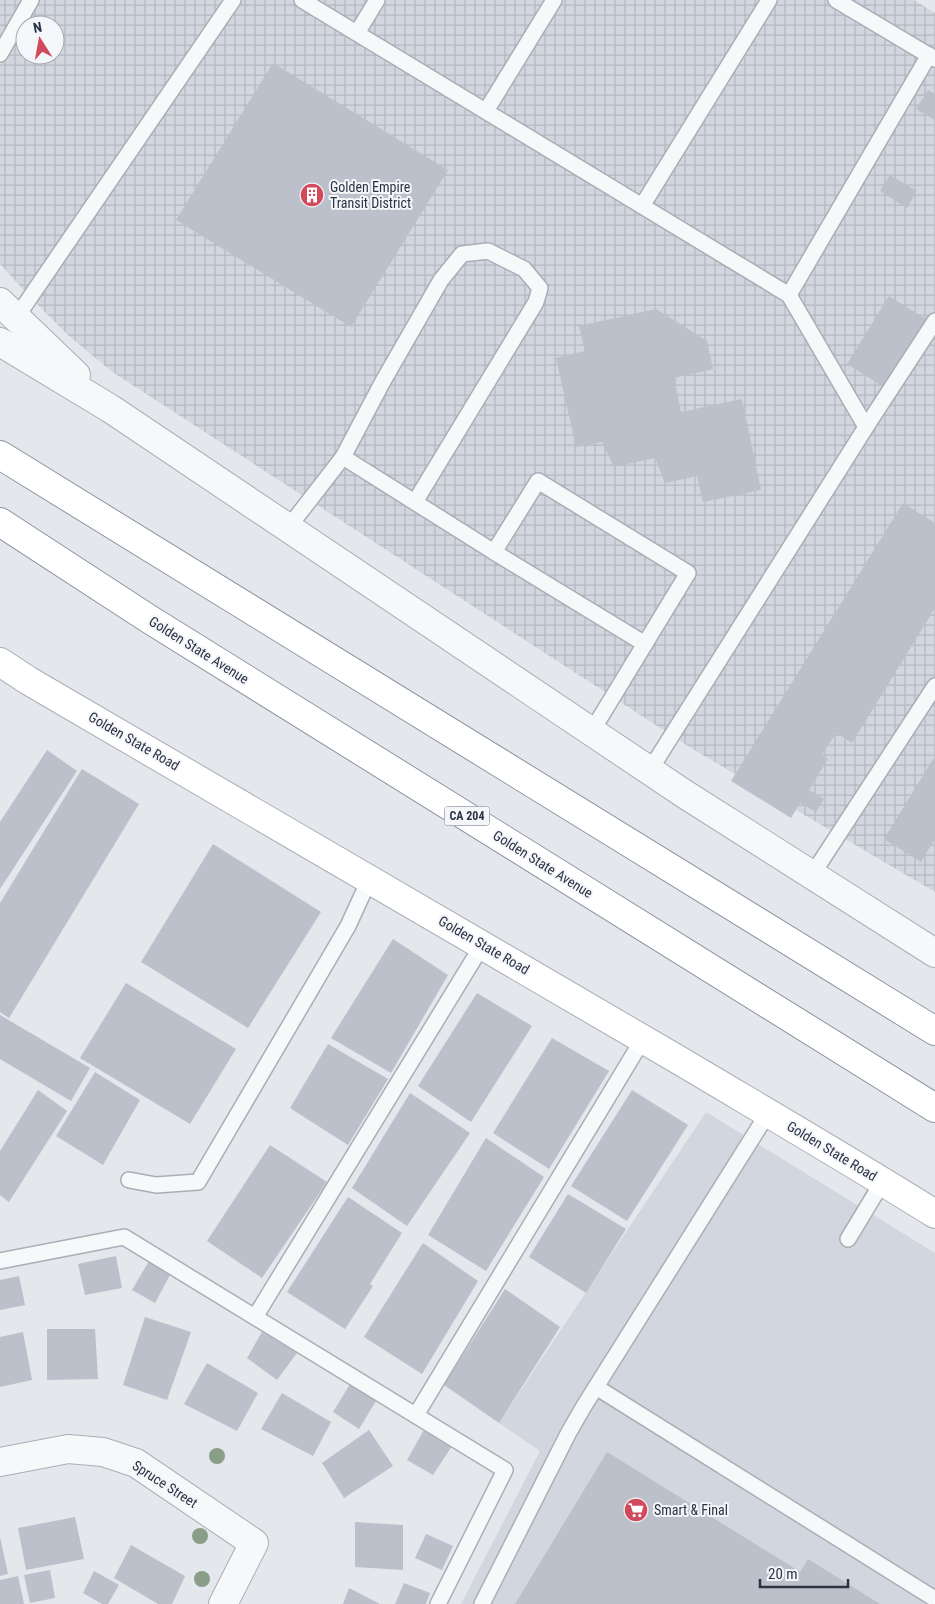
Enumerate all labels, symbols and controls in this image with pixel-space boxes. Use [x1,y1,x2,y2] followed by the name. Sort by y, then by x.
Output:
[15,15,65,65] north arrow
[32,19,43,36] text: N
[330,179,411,211] place label: Golden Empire Transit District
[299,182,325,208] building icon: Golden Empire Transit District
[146,613,252,687] street label: Golden State Avenue
[86,709,182,773] street label: Golden State Road
[444,806,490,826] road number: CA 204
[490,827,596,901] street label: Golden State Avenue
[436,913,532,977] street label: Golden State Road
[784,1118,880,1184] street label: Golden State Road
[130,1457,200,1511] street label: Spruce Street
[623,1497,649,1523] supermarket icon: Smart & Final
[654,1502,728,1518] place label: Smart & Final
[760,1556,848,1588] scale bar
[768,1565,798,1583] text: 20 m

